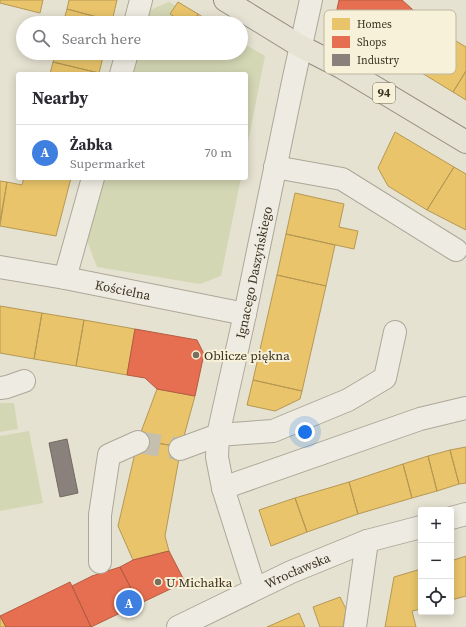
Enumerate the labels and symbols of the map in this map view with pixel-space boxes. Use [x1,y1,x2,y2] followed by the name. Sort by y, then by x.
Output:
[324,10,456,74] legend
[357,17,392,32] text: Homes
[357,35,386,50] text: Shops
[357,53,399,68] text: Industry
[373,83,395,103] road number: 94
[232,205,276,340] street label: Ignacego Daszyńskiego
[94,276,152,304] street label: Kościelna
[204,347,290,364] place label: Oblicze piękna
[191,350,201,360] marker: Oblicze piękna
[295,422,315,442] your location
[262,549,333,593] street label: Wrocławska
[166,574,233,591] place label: U Michałka
[153,577,163,587] marker: U Michałka
[116,588,142,618] pin: A

